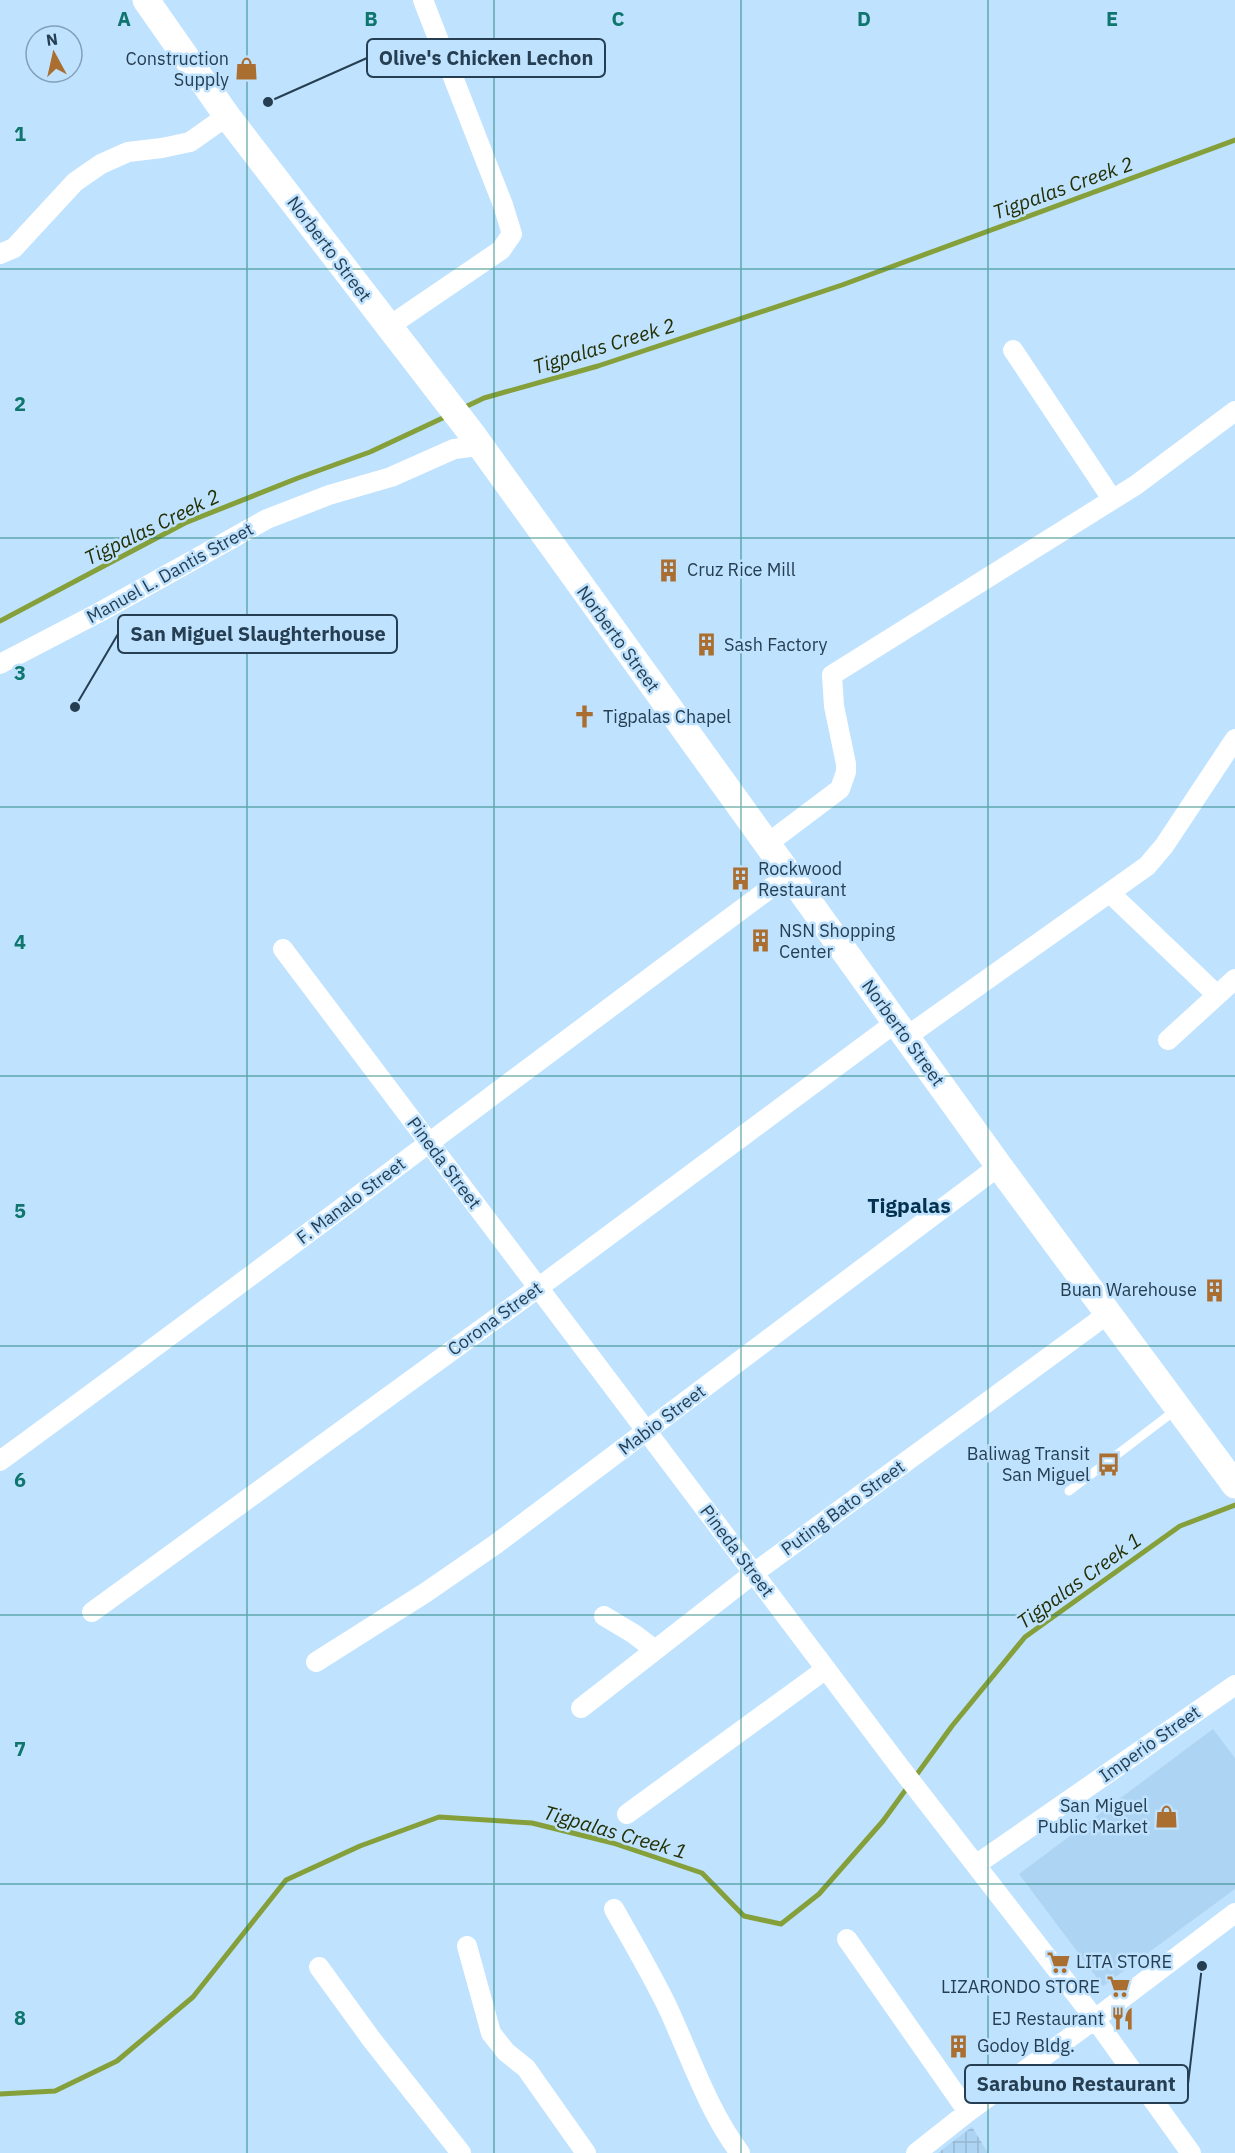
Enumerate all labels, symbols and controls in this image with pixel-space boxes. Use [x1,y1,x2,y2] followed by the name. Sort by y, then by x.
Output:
[117,5,131,32] text: A
[364,5,378,32] text: B
[611,5,625,32] text: C
[857,5,871,32] text: D
[1106,5,1118,32] text: E
[24,24,84,84] north arrow
[45,28,59,50] text: N
[367,39,605,77] callout: Olive's Chicken Lechon
[379,44,593,71] text: Olive's Chicken Lechon
[126,47,229,91] place label: Construction Supply
[234,56,260,82] shop icon: Construction Supply
[14,120,26,147] text: 1
[989,150,1137,225] water label: Tigpalas Creek 2
[282,191,377,306] street label: Norberto Street
[529,311,678,380] water label: Tigpalas Creek 2
[14,390,26,417] text: 2
[80,482,224,571] water label: Tigpalas Creek 2
[82,517,257,628] street label: Manuel L. Dantis Street
[656,557,682,583] building icon: Cruz Rice Mill
[687,558,796,581] place label: Cruz Rice Mill
[572,581,665,697] street label: Norberto Street
[118,615,397,653] callout: San Miguel Slaughterhouse
[130,620,386,647] text: San Miguel Slaughterhouse
[693,632,719,658] building icon: Sash Factory
[724,633,827,656] place label: Sash Factory
[14,659,26,686] text: 3
[572,704,598,730] church icon: Tigpalas Chapel
[603,705,731,728] place label: Tigpalas Chapel
[758,857,847,901] place label: Rockwood Restaurant
[727,866,753,892] building icon: Rockwood Restaurant
[779,919,896,963] place label: NSN Shopping Center
[14,928,26,955] text: 4
[748,928,774,954] building icon: NSN Shopping Center
[857,975,950,1091] street label: Norberto Street
[402,1112,486,1213] street label: Pineda Street
[292,1152,410,1249] street label: F. Manalo Street
[867,1191,951,1219] district label: Tigpalas
[14,1197,26,1224] text: 5
[443,1277,546,1361] street label: Corona Street
[1202,1277,1228,1303] building icon: Buan Warehouse
[1060,1278,1197,1301] place label: Buan Warehouse
[614,1379,710,1460] street label: Mabio Street
[967,1442,1090,1486] place label: Baliwag Transit San Miguel
[1095,1451,1121,1477] bus stop icon: Baliwag Transit San Miguel
[776,1455,909,1560] street label: Puting Bato Street
[14,1466,26,1493] text: 6
[695,1500,779,1601] street label: Pineda Street
[1011,1526,1146,1635] water label: Tigpalas Creek 1
[1095,1700,1205,1787] street label: Imperio Street
[14,1735,26,1762] text: 7
[1038,1794,1148,1838] place label: San Miguel Public Market
[541,1798,690,1865] water label: Tigpalas Creek 1
[1153,1803,1179,1829] shop icon: San Miguel Public Market
[1045,1949,1071,1975] supermarket icon: LITA STORE
[1076,1950,1172,1973] place label: LITA STORE
[1105,1974,1131,2000] supermarket icon: LIZARONDO STORE
[941,1975,1100,1998] place label: LIZARONDO STORE
[14,2004,26,2031] text: 8
[1109,2006,1135,2032] restaurant icon: EJ Restaurant
[992,2007,1104,2030] place label: EJ Restaurant
[946,2033,972,2059] building icon: Godoy Bldg.
[977,2034,1075,2057] place label: Godoy Bldg.
[965,2065,1188,2103] callout: Sarabuno Restaurant
[976,2070,1176,2097] text: Sarabuno Restaurant

